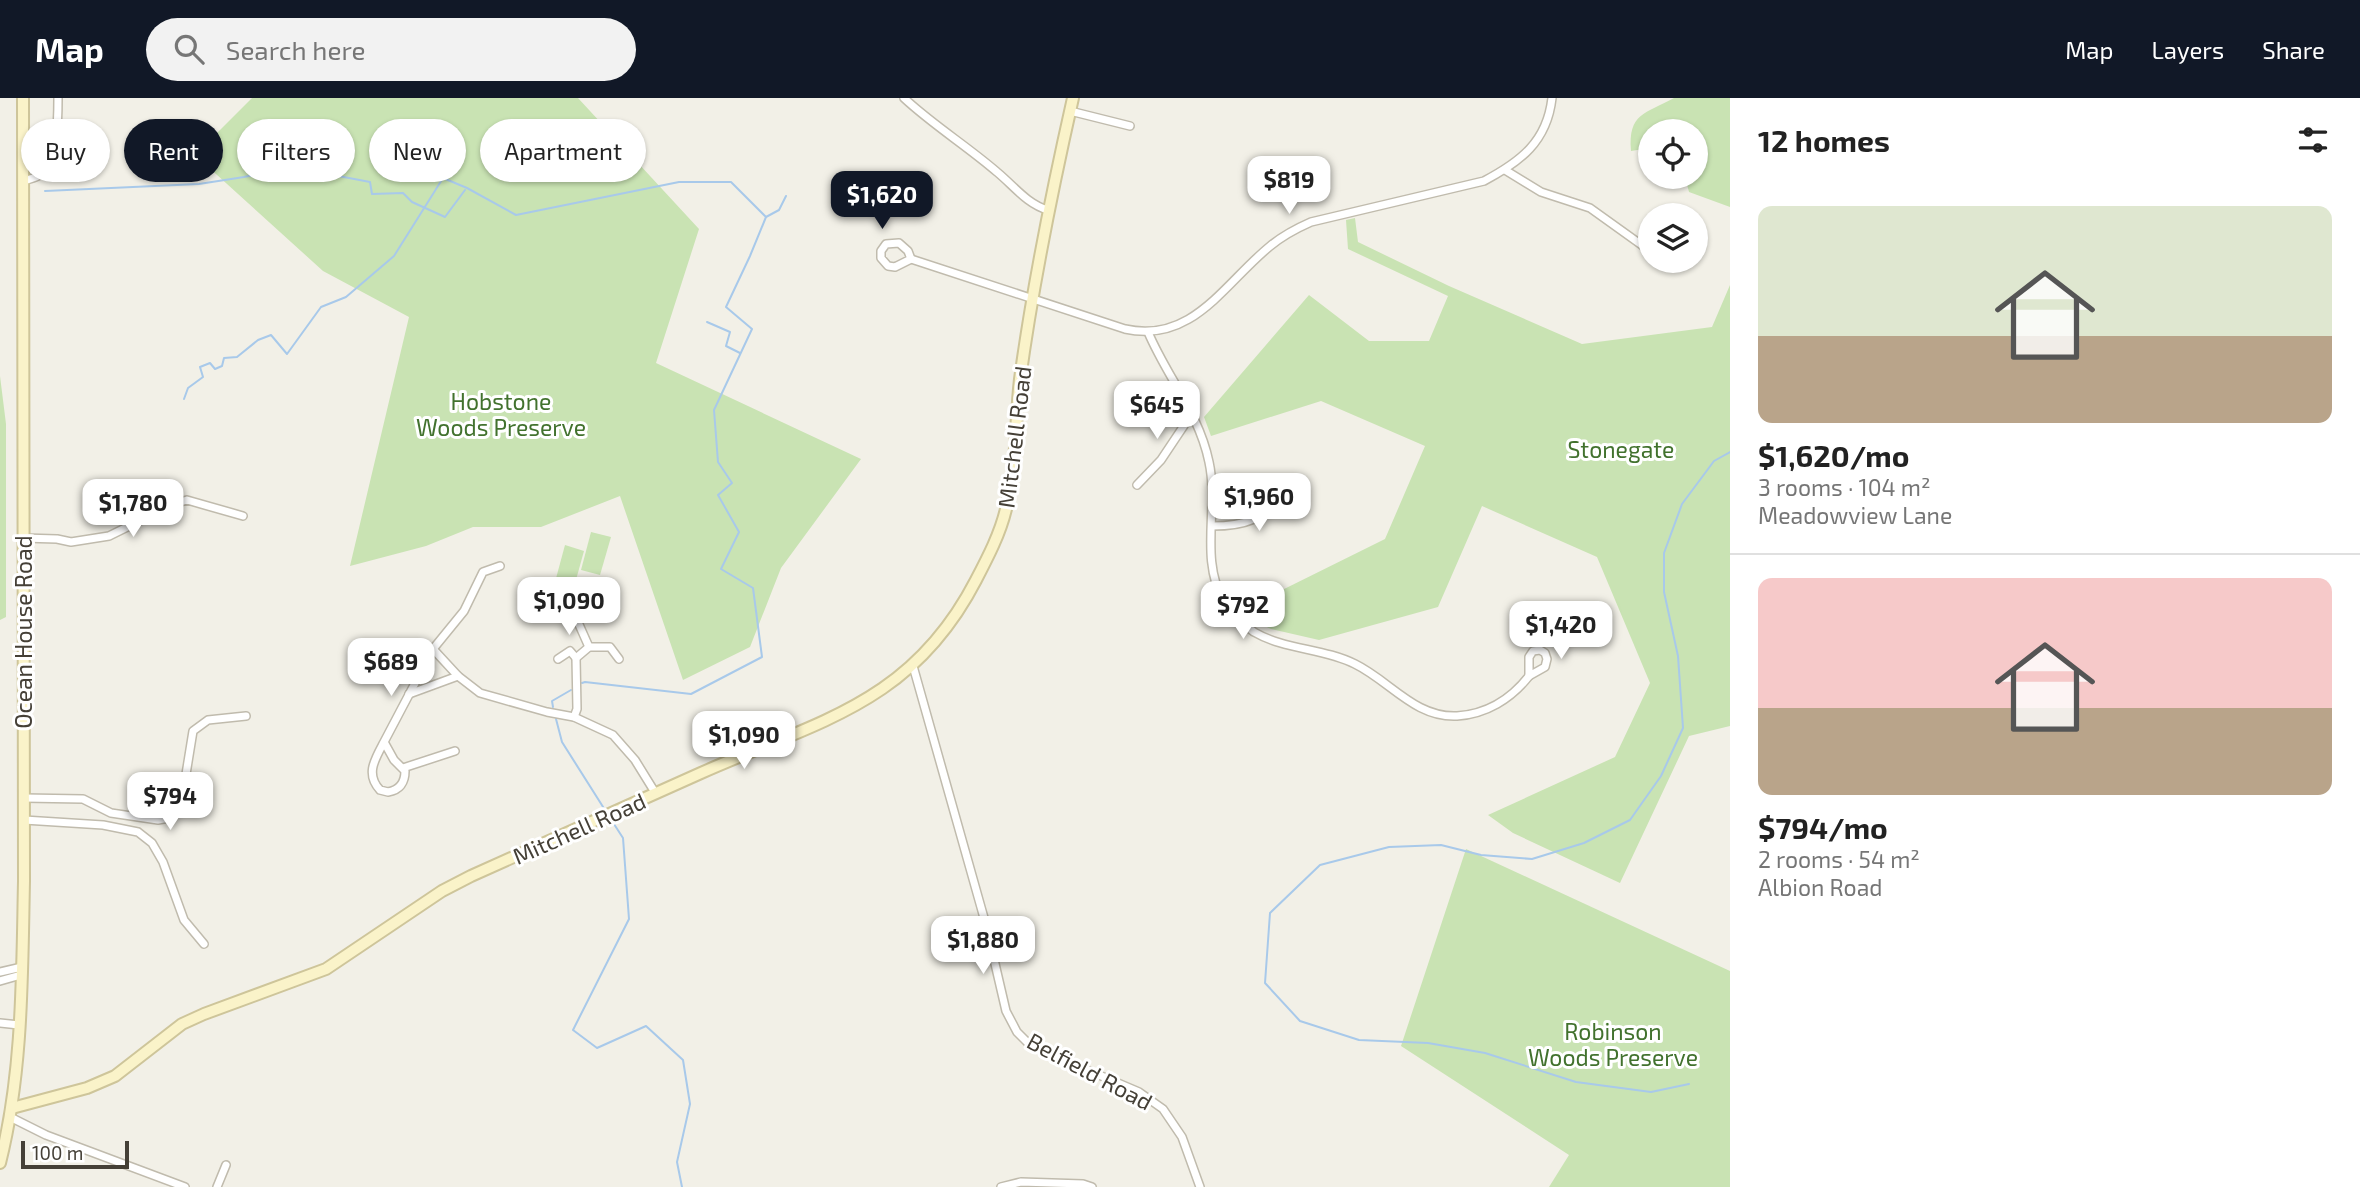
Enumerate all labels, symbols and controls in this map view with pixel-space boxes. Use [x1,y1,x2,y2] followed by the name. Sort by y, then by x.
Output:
[146,18,636,81] search box
[35,29,104,69] text: Map
[170,30,208,68] icon: search
[226,34,365,65] text: Search here
[2065,35,2113,64] text: Map
[2151,35,2224,64] text: Layers
[2262,35,2325,64] text: Share
[21,119,110,182] chip: Buy
[124,119,223,182] chip: Rent
[237,119,355,182] chip: Filters
[369,119,466,182] chip: New
[480,119,646,182] chip: Apartment
[1638,119,1708,273] map controls
[1638,119,1708,189] button: locate
[2294,121,2332,159] icon: filters
[1758,122,1890,158] text: 12 homes
[1248,156,1330,216] pin: $819
[1263,165,1315,193] text: $819
[825,172,939,231] pin: $1,620
[847,180,917,208] text: $1,620
[1638,203,1708,273] button: layers
[1982,252,2108,378] icon: home
[991,364,1037,510] street label: Mitchell Road
[1116,382,1198,441] pin: $645
[416,387,586,441] park label: Hobstone Woods Preserve
[1130,390,1184,418] text: $645
[1568,435,1674,463] park label: Stonegate
[1758,437,1909,473] text: $1,620/mo
[1758,473,1930,501] text: 3 rooms · 104 m²
[1202,474,1316,533] pin: $1,960
[76,480,190,539] pin: $1,780
[1224,482,1294,510] text: $1,960
[98,488,168,516] text: $1,780
[1758,501,1952,529] text: Meadowview Lane
[9,535,37,729] street label: Ocean House Road
[512,578,626,637] pin: $1,090
[1202,582,1284,641] pin: $792
[533,586,605,614] text: $1,090
[1217,590,1269,618] text: $792
[1504,602,1618,661] pin: $1,420
[1525,610,1597,638] text: $1,420
[1982,624,2108,750] icon: home
[350,638,432,698] pin: $689
[364,647,418,675] text: $689
[687,712,801,771] pin: $1,090
[708,720,780,748] text: $1,090
[129,772,211,832] pin: $794
[143,781,197,809] text: $794
[508,786,650,870] street label: Mitchell Road
[1758,809,1888,845] text: $794/mo
[1758,845,1920,873] text: 2 rooms · 54 m²
[1758,873,1882,901] text: Albion Road
[926,916,1040,976] pin: $1,880
[947,925,1019,953] text: $1,880
[1528,1017,1698,1071] park label: Robinson Woods Preserve
[1023,1026,1157,1116] street label: Belfield Road
[21,1138,130,1170] scale bar
[32,1141,83,1164] text: 100 m

